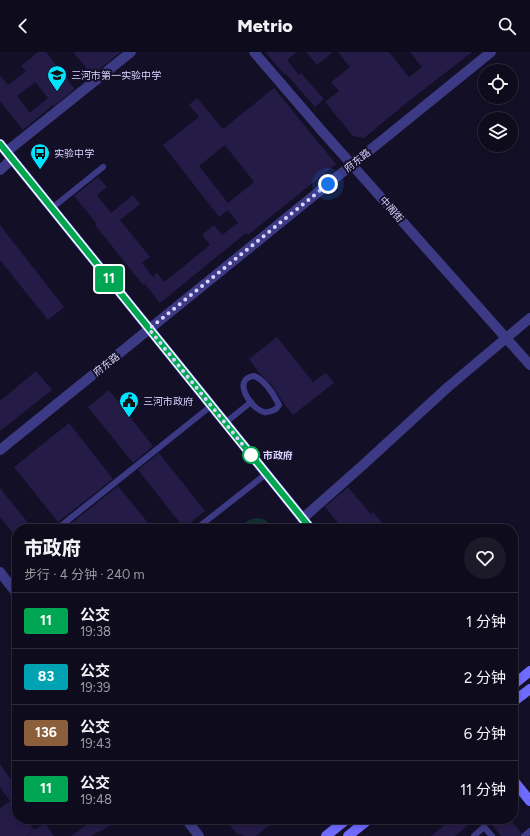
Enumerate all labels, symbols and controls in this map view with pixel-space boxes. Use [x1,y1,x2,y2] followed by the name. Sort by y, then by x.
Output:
[12,15,34,37] icon: back
[237,15,293,37] text: Metrio
[496,15,518,37] icon: search
[46,64,68,92] school or university icon: 三河市第一实验中学
[478,64,518,152] map controls
[478,64,518,104] button: locate
[71,69,161,82] place label: 三河市第一实验中学
[478,112,518,152] button: layers
[29,142,51,170] bus stop icon: 实验中学
[342,146,373,175] street label: 府东路
[54,147,94,160] place label: 实验中学
[318,174,338,194] your location
[377,194,406,225] street label: 中阁街
[91,266,127,292] line badge: 11
[103,270,115,287] text: 11
[91,350,122,379] street label: 府东路
[118,390,140,418] public building icon: 三河市政府
[143,395,193,408] place label: 三河市政府
[242,446,260,464] marker: 市政府
[263,449,293,462] place label: 市政府
[24,537,81,560] text: 市政府
[464,537,506,579] button: heart
[24,567,145,582] text: 步行 · 4 分钟 · 240 m
[80,606,110,624] text: 公交
[40,612,52,629] text: 11
[466,613,506,631] text: 1 分钟
[80,624,111,639] text: 19:38
[80,662,110,680] text: 公交
[38,668,54,685] text: 83
[464,669,506,687] text: 2 分钟
[80,680,110,695] text: 19:39
[80,718,110,736] text: 公交
[35,724,57,741] text: 136
[464,725,506,743] text: 6 分钟
[80,736,111,751] text: 19:43
[80,774,110,792] text: 公交
[40,780,52,797] text: 11
[460,781,506,799] text: 11 分钟
[80,792,112,807] text: 19:48

